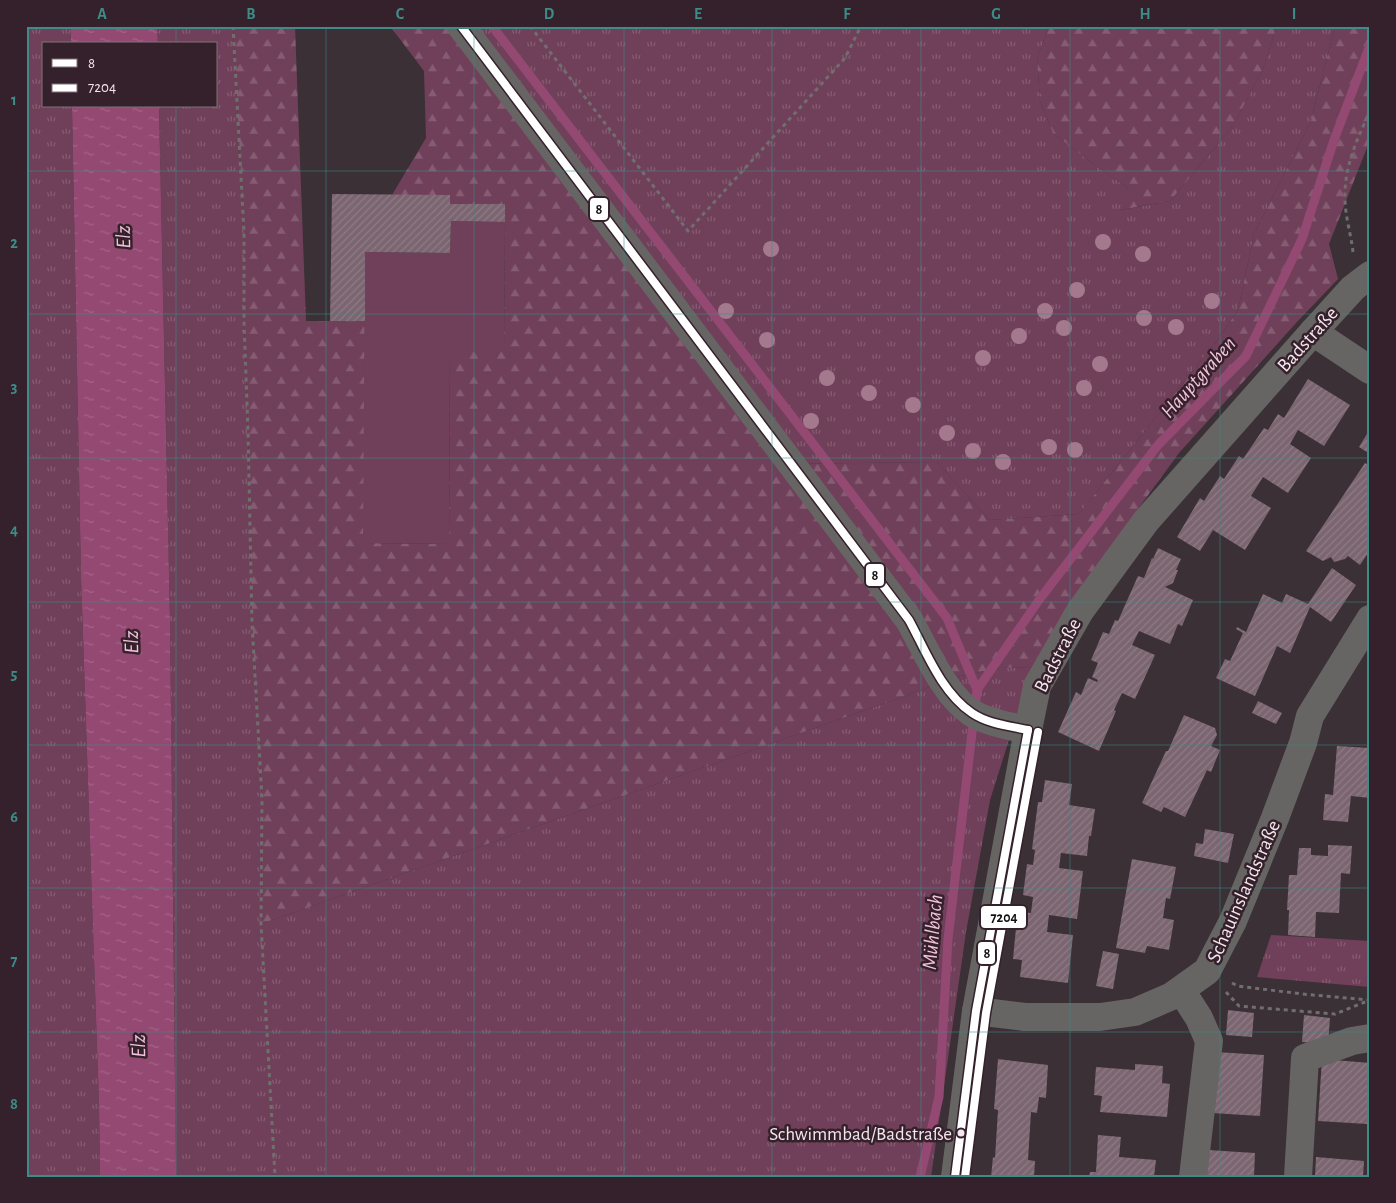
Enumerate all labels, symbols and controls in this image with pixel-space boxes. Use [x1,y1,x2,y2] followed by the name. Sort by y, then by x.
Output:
[97,6,107,22] text: A
[246,6,256,22] text: B
[396,6,405,22] text: C
[544,6,555,22] text: D
[694,6,702,22] text: E
[843,6,851,22] text: F
[991,6,1001,22] text: G
[1139,6,1151,22] text: H
[1292,6,1296,22] text: I
[42,42,218,108] legend
[88,56,95,71] text: 8
[88,80,116,95] text: 7204
[11,92,17,108] text: 1
[589,197,609,221] line badge: 8
[596,203,603,217] text: 8
[113,225,134,249] water label: Elz
[10,235,18,251] text: 2
[1274,303,1342,376] street label: Badstraße
[1157,333,1241,422] water label: Hauptgraben
[11,379,18,395] text: 3
[10,522,18,538] text: 4
[865,563,885,587] line badge: 8
[872,569,879,583] text: 8
[1031,615,1085,696] street label: Badstraße
[121,630,142,654] water label: Elz
[11,666,18,682] text: 5
[10,809,18,825] text: 6
[1204,817,1284,966] street label: Schauinslandstraße
[919,893,946,971] water label: Mühlbach
[980,905,1027,929] line badge: 7204
[991,911,1017,925] text: 7204
[977,941,996,965] line badge: 8
[984,947,991,961] text: 8
[11,953,18,969] text: 7
[128,1034,149,1058] water label: Elz
[10,1096,18,1112] text: 8
[769,1125,952,1144] place label: Schwimmbad/Badstraße
[956,1128,966,1138] marker: Schwimmbad/Badstraße

